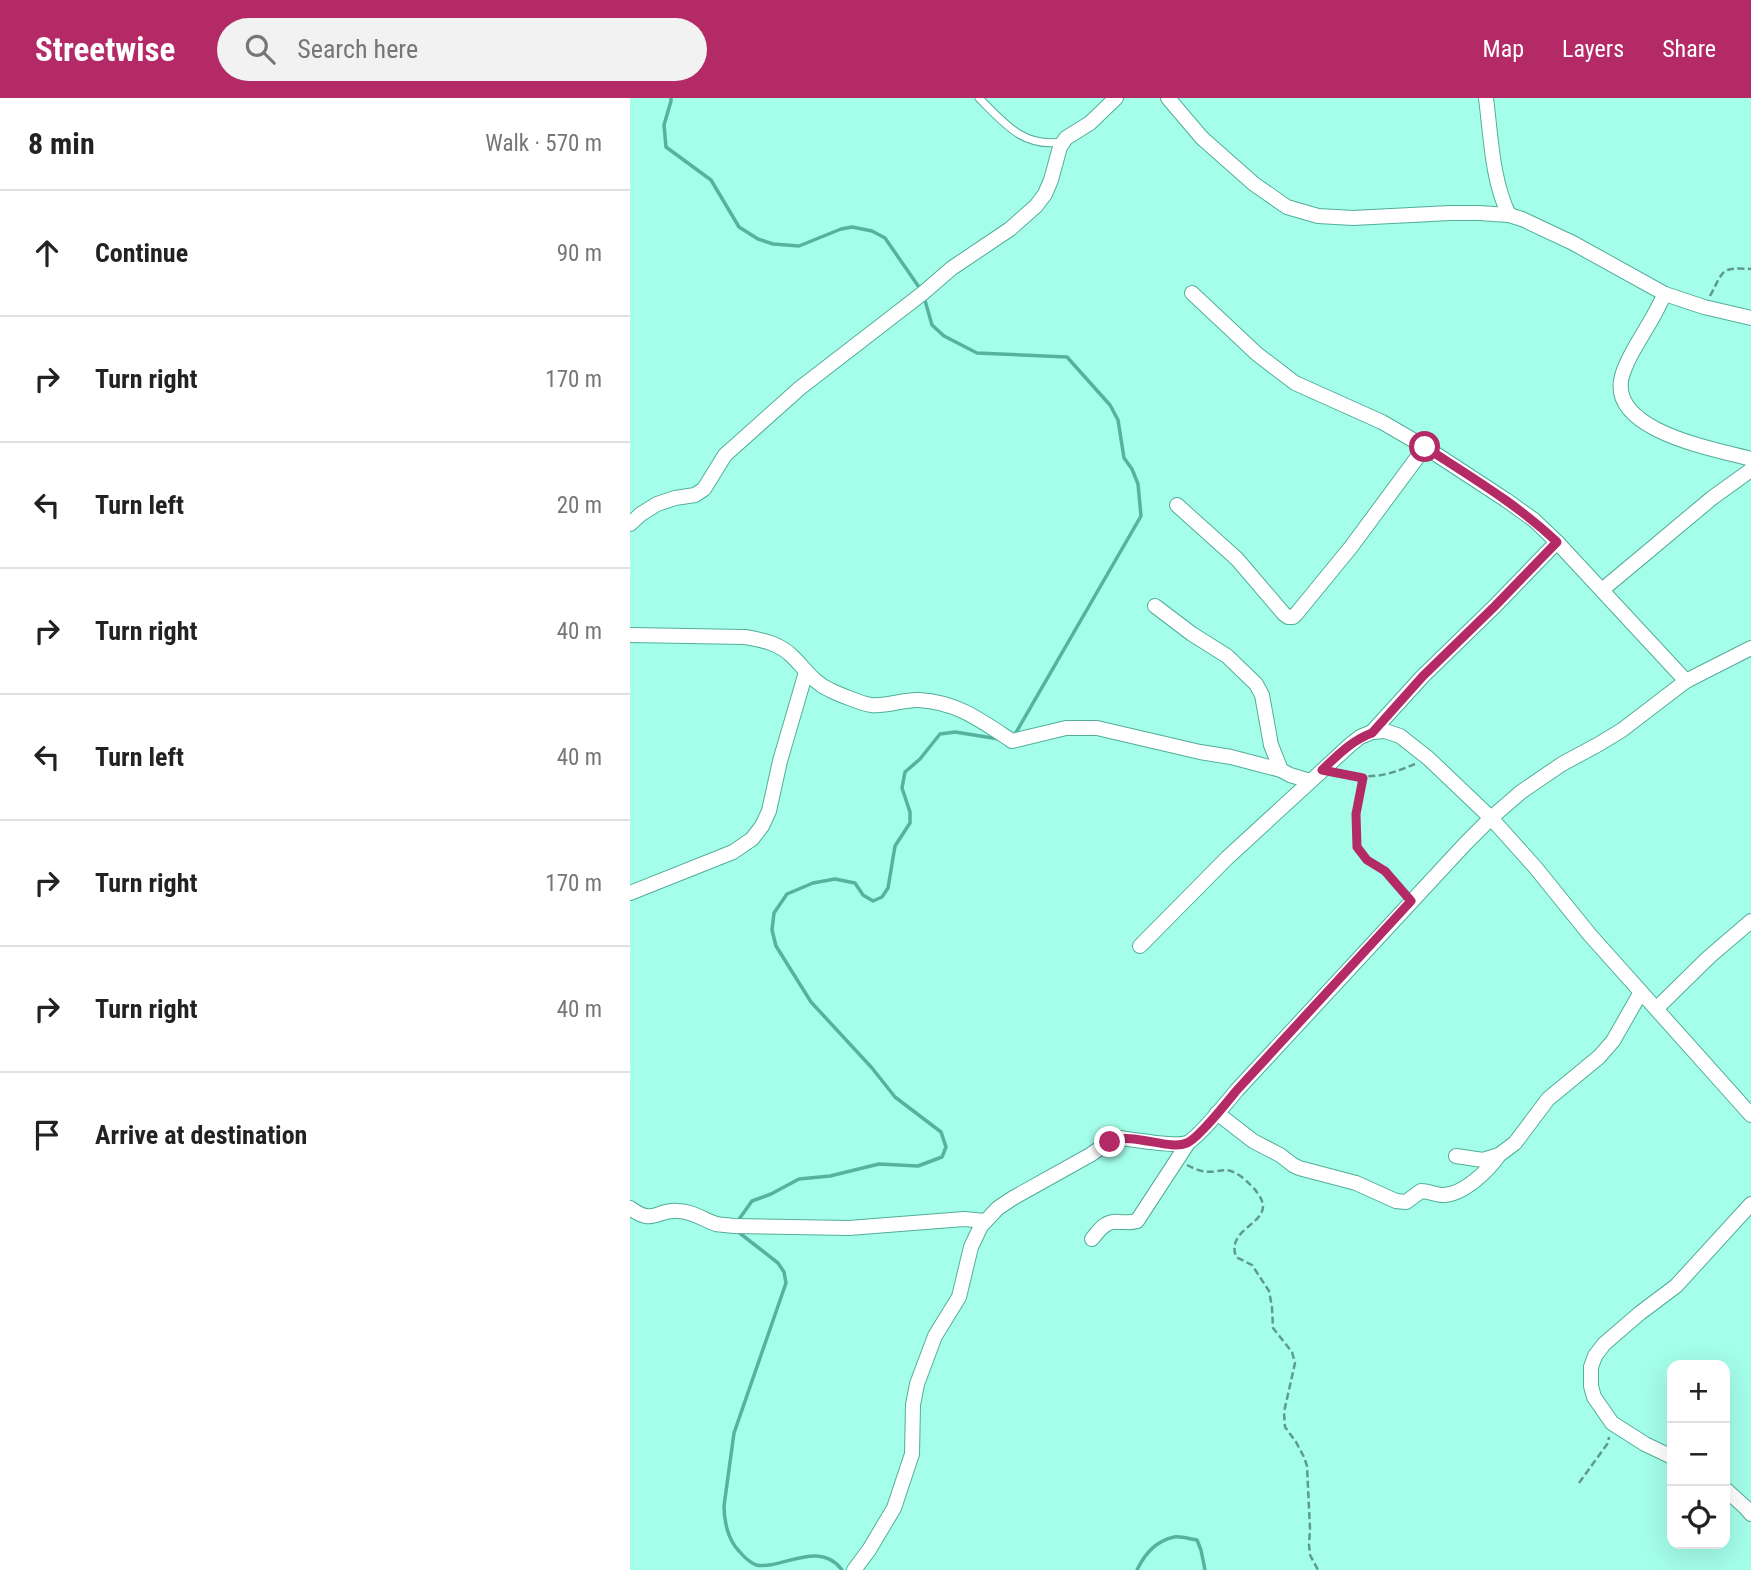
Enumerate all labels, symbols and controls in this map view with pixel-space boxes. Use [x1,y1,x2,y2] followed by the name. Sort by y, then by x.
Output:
[217,18,707,81] search box
[35,30,175,69] text: Streetwise
[241,30,279,68] icon: search
[297,34,418,64] text: Search here
[1483,35,1524,63] text: Map
[1562,35,1624,63] text: Layers
[1662,35,1716,63] text: Share
[28,126,95,161] text: 8 min
[485,130,602,157] text: Walk · 570 m
[28,234,66,272] icon: ahead
[95,238,188,268] text: Continue
[557,240,602,267] text: 90 m
[28,360,66,398] icon: right
[95,364,197,394] text: Turn right
[545,366,602,393] text: 170 m
[1409,431,1440,462] route start
[28,486,66,524] icon: left
[95,490,184,520] text: Turn left
[557,492,602,519] text: 20 m
[28,612,66,650] icon: right
[95,616,197,646] text: Turn right
[557,618,602,645] text: 40 m
[28,738,66,776] icon: left
[95,742,184,772] text: Turn left
[557,744,602,771] text: 40 m
[28,864,66,902] icon: right
[95,868,197,898] text: Turn right
[545,870,602,897] text: 170 m
[28,990,66,1028] icon: right
[95,994,197,1024] text: Turn right
[557,996,602,1023] text: 40 m
[28,1116,66,1154] icon: arrive
[95,1120,307,1150] text: Arrive at destination
[1094,1126,1125,1157] route end
[1667,1360,1730,1549] map controls
[1667,1360,1730,1423] button: +
[1667,1423,1730,1486] button: −
[1667,1486,1730,1549] button: locate

